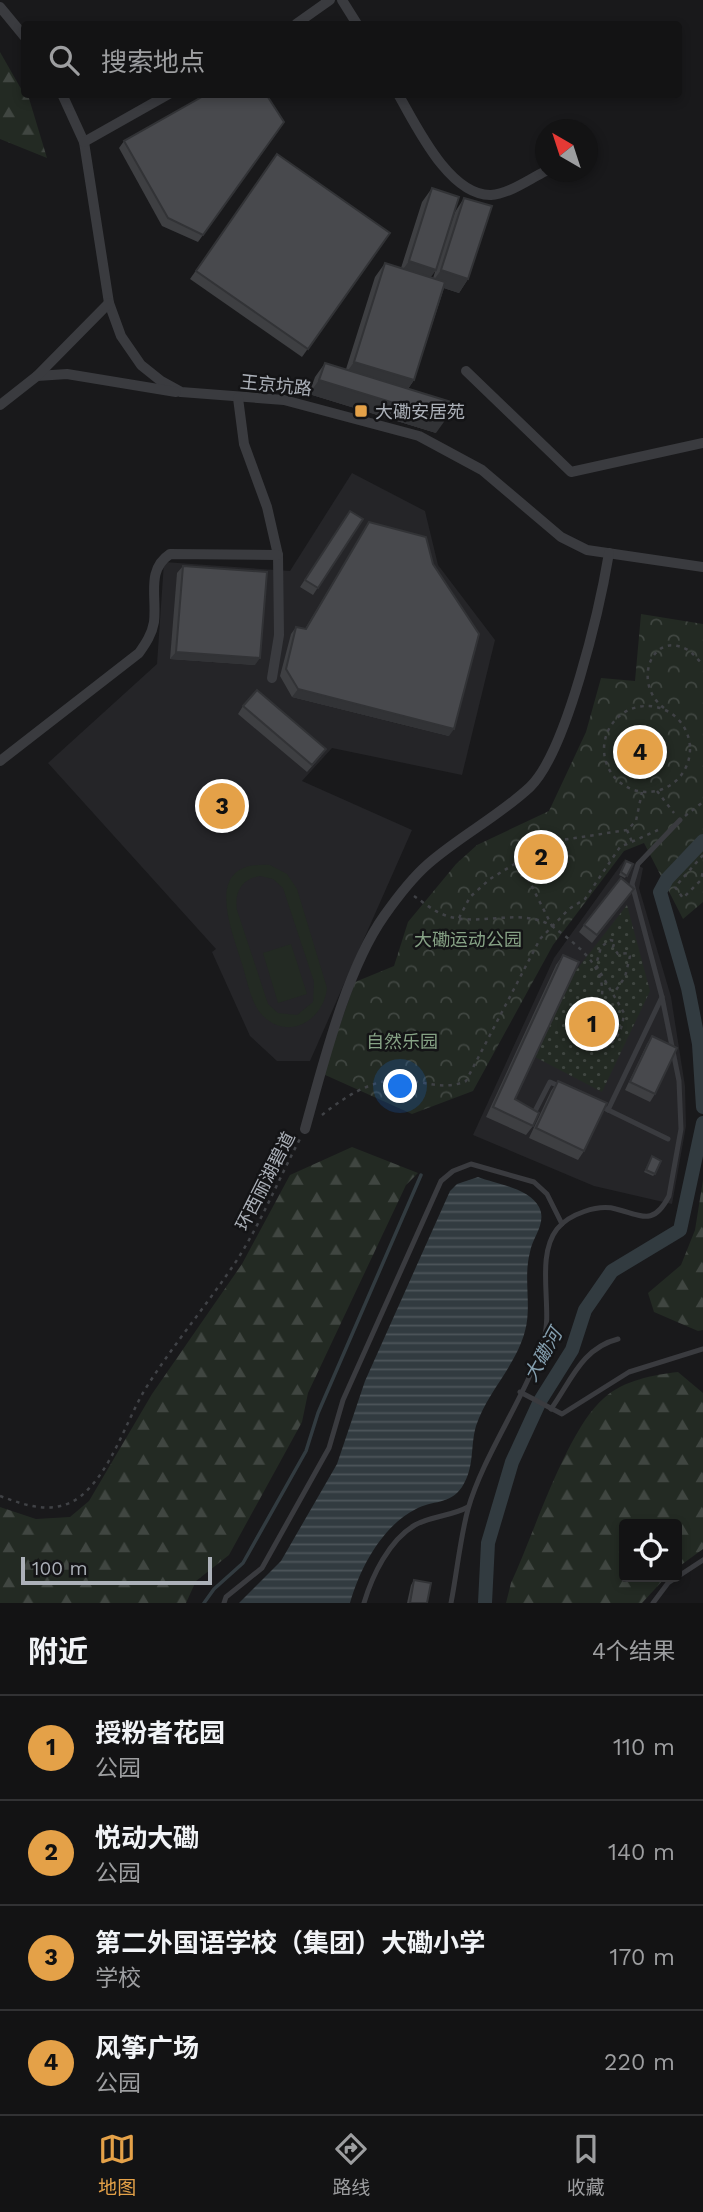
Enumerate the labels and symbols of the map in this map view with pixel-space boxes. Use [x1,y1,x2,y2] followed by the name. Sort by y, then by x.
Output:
[535,119,598,182] north arrow
[239,371,313,399] street label: 王京坑路
[375,401,465,422] place label: 大磡安居苑
[353,403,369,419] marker: 大磡安居苑
[617,726,663,778] pin: 4
[199,780,245,832] pin: 3
[518,831,564,883] pin: 2
[414,929,522,950] park label: 大磡运动公园
[569,998,615,1050] pin: 1
[366,1031,438,1052] park label: 自然乐园
[383,1069,417,1103] your location
[231,1128,299,1234] street label: 环西丽湖碧道
[519,1321,569,1386] water label: 大磡河
[21,1554,212,1586] scale bar

